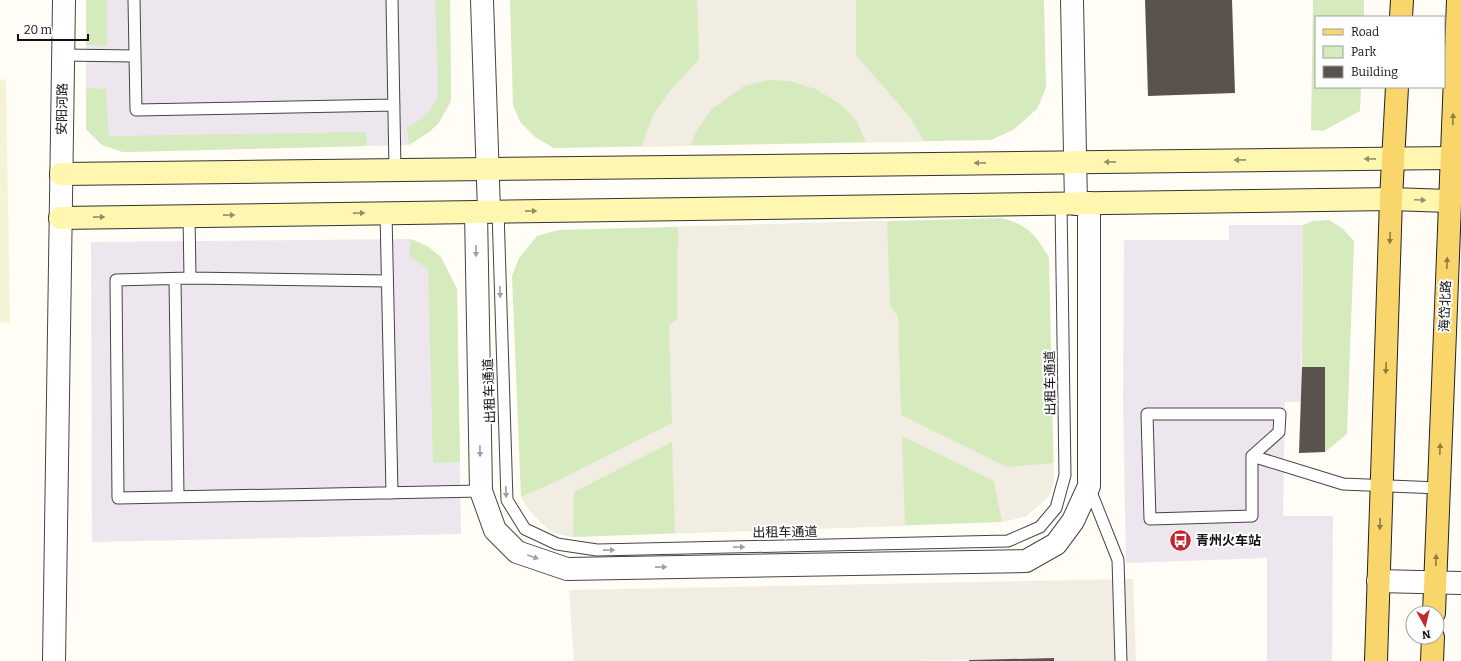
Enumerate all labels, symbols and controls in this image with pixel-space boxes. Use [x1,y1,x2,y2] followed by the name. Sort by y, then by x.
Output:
[18,16,88,42] scale bar
[1315,16,1445,88] legend
[24,23,53,37] text: 20 m
[1351,25,1379,39] text: Road
[1351,45,1377,59] text: Park
[1351,65,1398,79] text: Building
[54,83,70,135] street label: 安阳河路
[1449,113,1456,125] one-way arrow
[1363,156,1376,162] one-way arrow
[1233,157,1246,163] one-way arrow
[1104,158,1116,165] one-way arrow
[973,160,986,166] one-way arrow
[1414,197,1427,203] one-way arrow
[525,208,538,214] one-way arrow
[353,210,366,216] one-way arrow
[223,212,236,218] one-way arrow
[93,214,106,220] one-way arrow
[1387,232,1393,245] one-way arrow
[473,245,480,257] one-way arrow
[1443,257,1450,269] one-way arrow
[1437,280,1453,332] street label: 海岱北路
[497,286,503,299] one-way arrow
[1042,350,1058,416] street label: 出租车通道
[480,358,498,424] street label: 出租车通道
[1382,362,1389,374] one-way arrow
[1436,443,1443,455] one-way arrow
[477,445,483,458] one-way arrow
[503,486,509,499] one-way arrow
[1377,518,1384,530] one-way arrow
[752,524,818,540] street label: 出租车通道
[1167,527,1193,553] bus stop icon: 青州火车站
[1196,533,1261,548] place label: 青州火车站
[733,544,746,550] one-way arrow
[603,547,616,553] one-way arrow
[1433,553,1439,566] one-way arrow
[528,555,540,561] one-way arrow
[655,564,668,570] one-way arrow
[1405,605,1445,645] north arrow
[1421,627,1431,642] text: N

